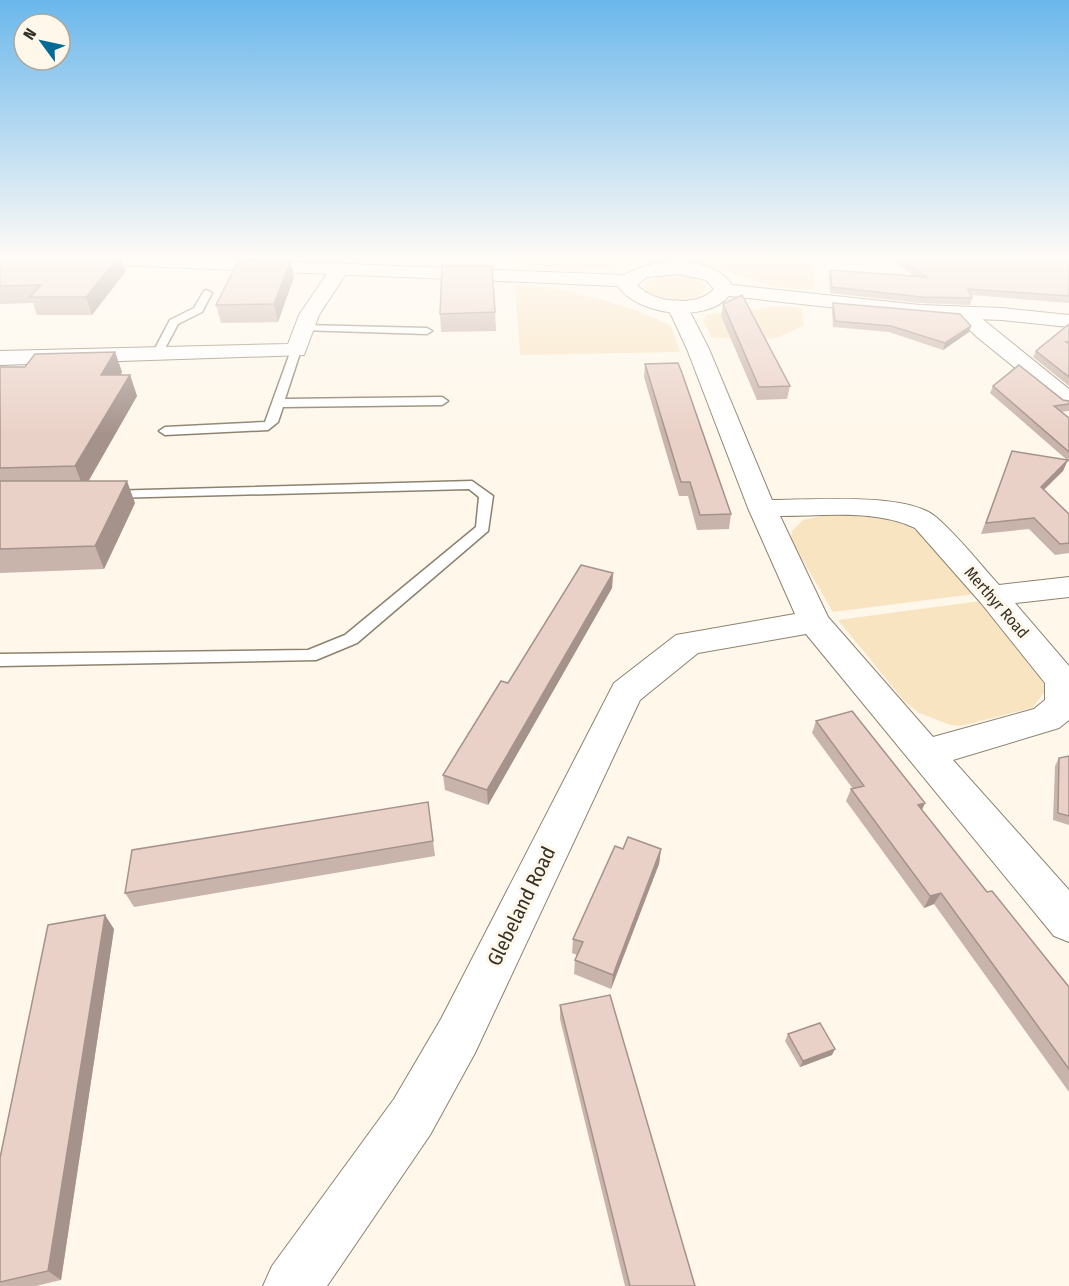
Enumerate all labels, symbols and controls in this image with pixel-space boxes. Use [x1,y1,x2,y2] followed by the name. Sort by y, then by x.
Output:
[12,12,72,72] north arrow
[19,25,40,43] text: N
[961,563,1033,642] street label: Merthyr Road
[482,843,560,969] street label: Glebeland Road

